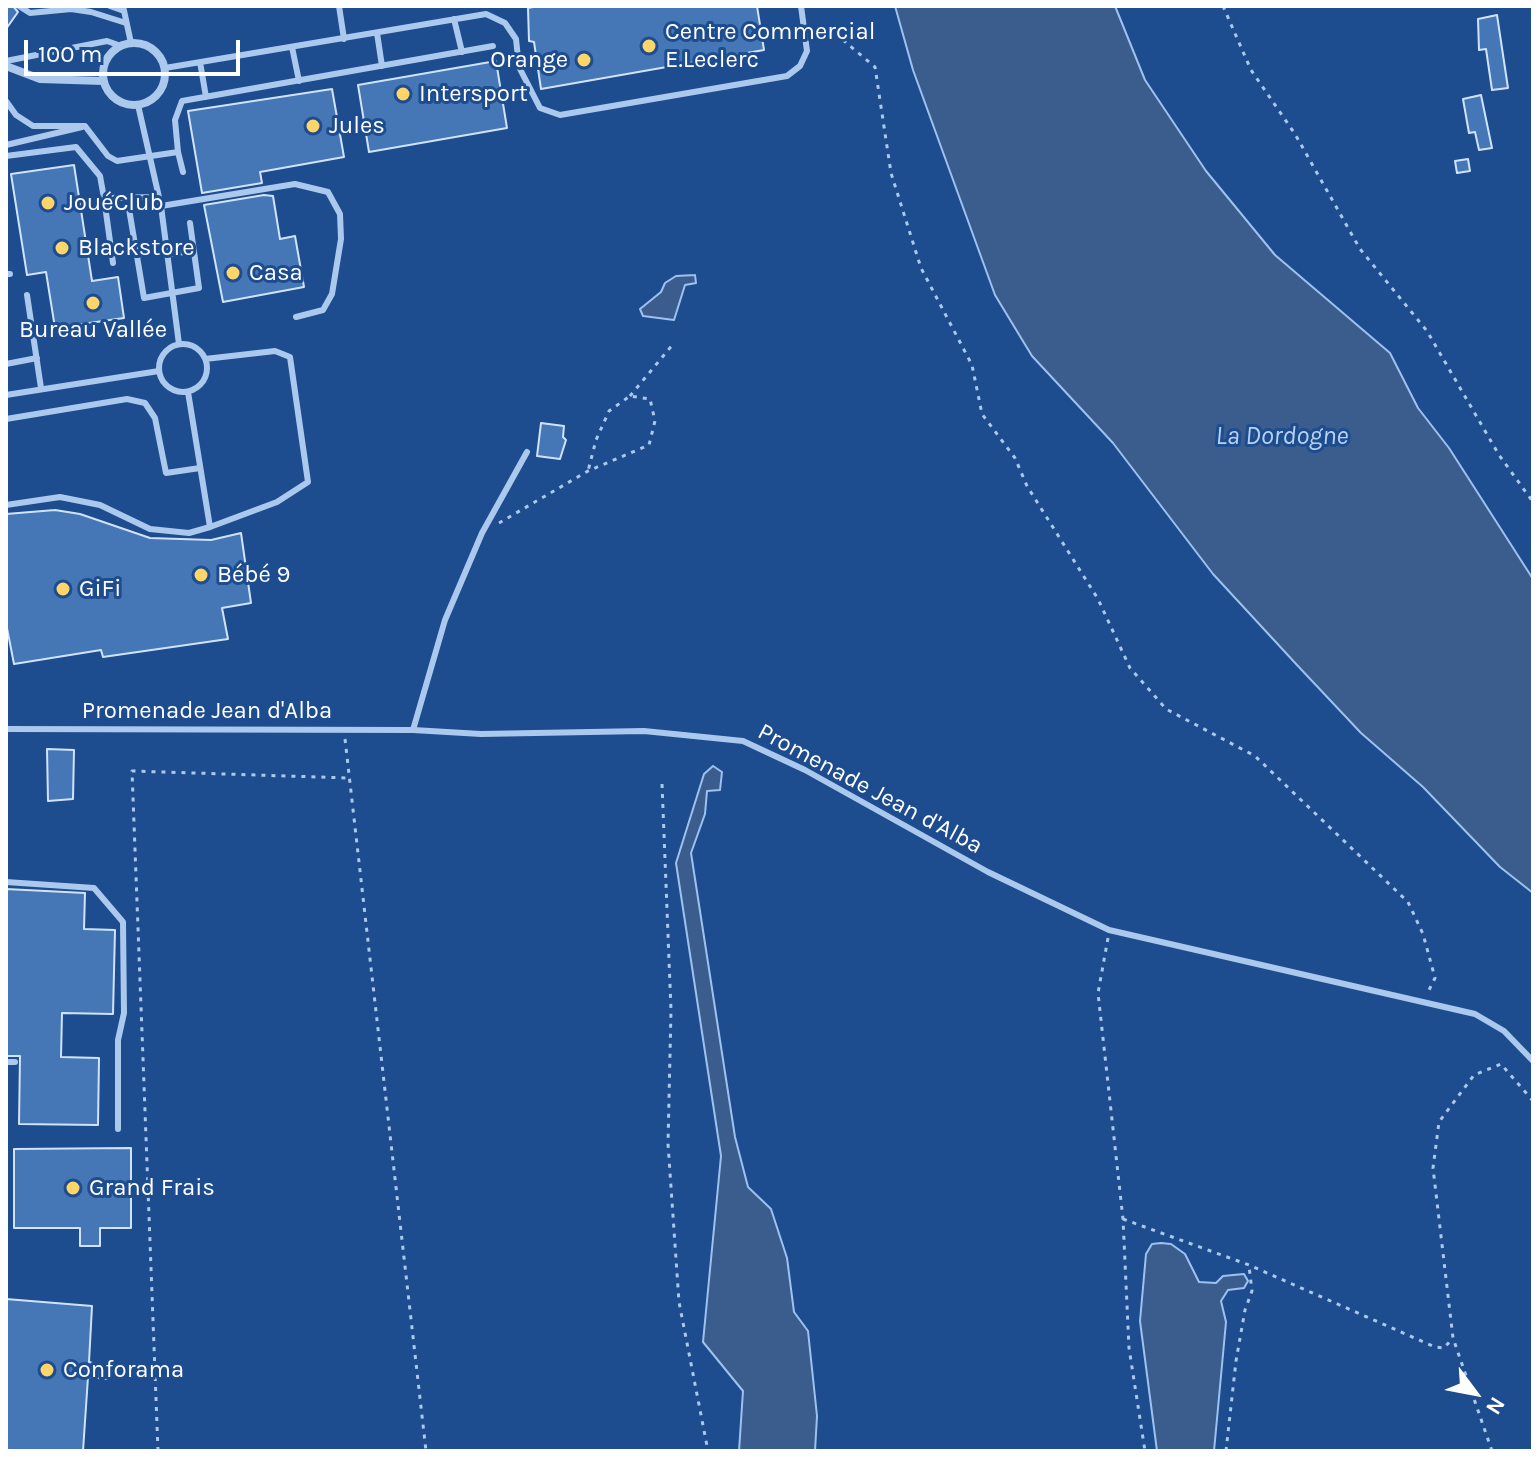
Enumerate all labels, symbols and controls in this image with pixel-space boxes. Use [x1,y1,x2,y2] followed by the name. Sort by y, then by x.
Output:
[665,18,875,74] place label: Centre Commercial E.Leclerc
[28,24,244,74] scale bar
[640,37,658,55] marker: Centre Commercial E.Leclerc
[38,40,103,68] text: 100 m
[490,46,568,74] place label: Orange
[575,51,593,69] marker: Orange
[419,80,528,108] place label: Intersport
[394,85,412,103] marker: Intersport
[329,112,385,140] place label: Jules
[304,117,322,135] marker: Jules
[64,189,164,217] place label: JouéClub
[39,194,57,212] marker: JouéClub
[78,234,195,262] place label: Blackstore
[53,239,71,257] marker: Blackstore
[249,259,303,287] place label: Casa
[224,264,242,282] marker: Casa
[84,294,102,312] marker: Bureau Vallée
[19,316,167,344] place label: Bureau Vallée
[1216,421,1348,453] water label: La Dordogne
[217,561,290,589] place label: Bébé 9
[192,566,210,584] marker: Bébé 9
[79,575,121,603] place label: GiFi
[54,580,72,598] marker: GiFi
[82,697,332,725] street label: Promenade Jean d'Alba
[753,717,987,861] street label: Promenade Jean d'Alba
[89,1174,215,1202] place label: Grand Frais
[64,1179,82,1197] marker: Grand Frais
[1435,1353,1515,1433] north arrow
[63,1356,184,1384] place label: Conforama
[38,1361,56,1379] marker: Conforama
[1480,1392,1511,1419] text: N

